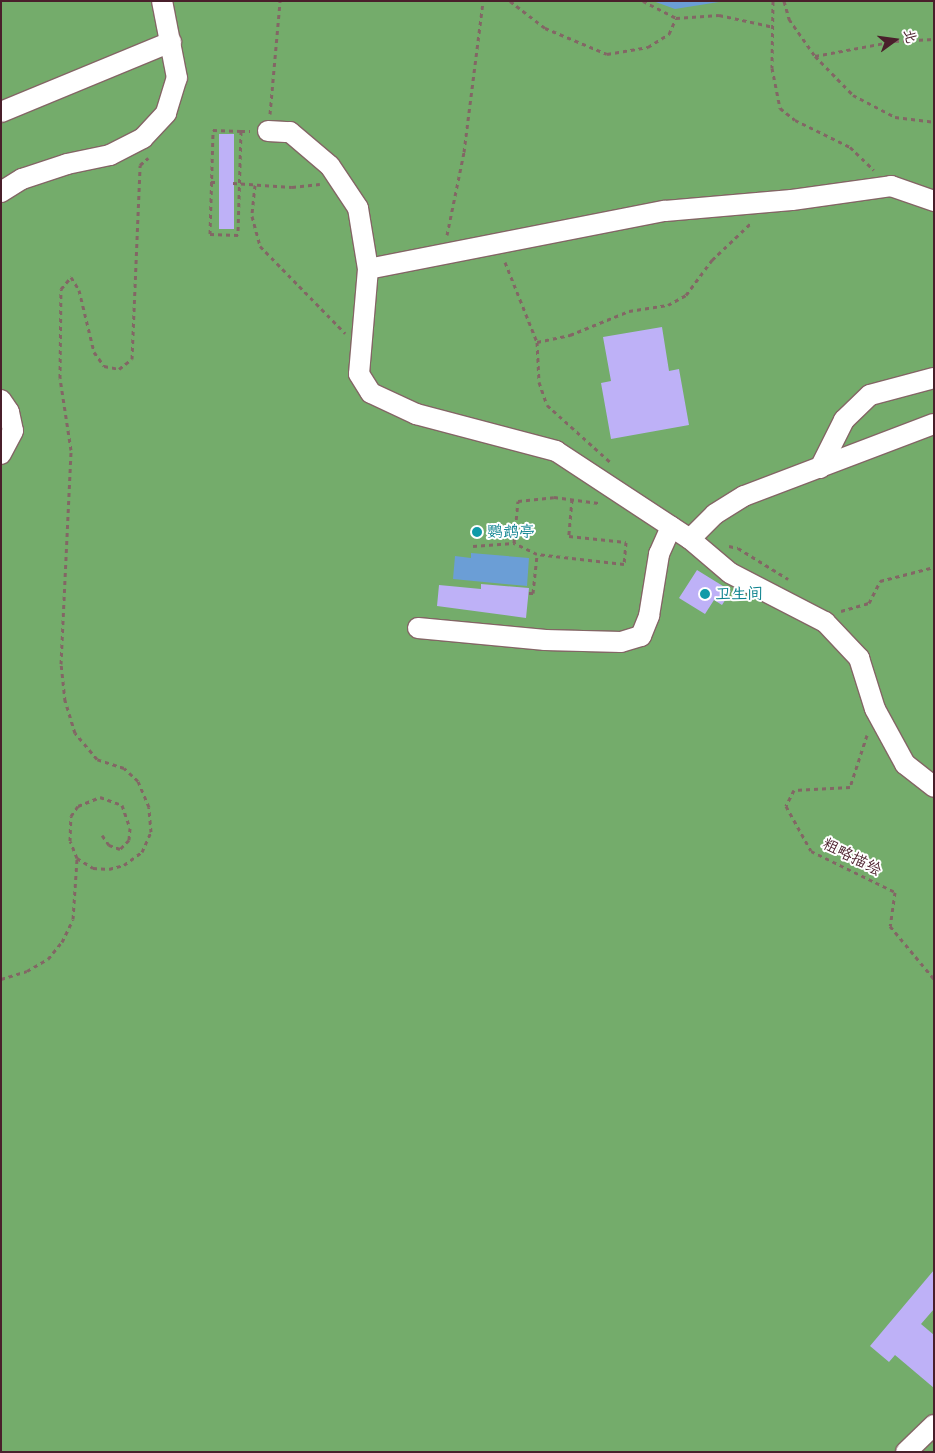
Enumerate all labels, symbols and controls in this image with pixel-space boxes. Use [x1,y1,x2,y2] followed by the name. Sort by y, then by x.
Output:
[870,15,920,65] north arrow
[896,26,924,46] text: 北
[487,522,535,542] place label: 鹦鹉亭
[471,526,483,538] marker: 鹦鹉亭
[715,584,763,604] place label: 卫生间
[699,588,711,600] marker: 卫生间
[819,834,885,880] street label: 粗略描绘

